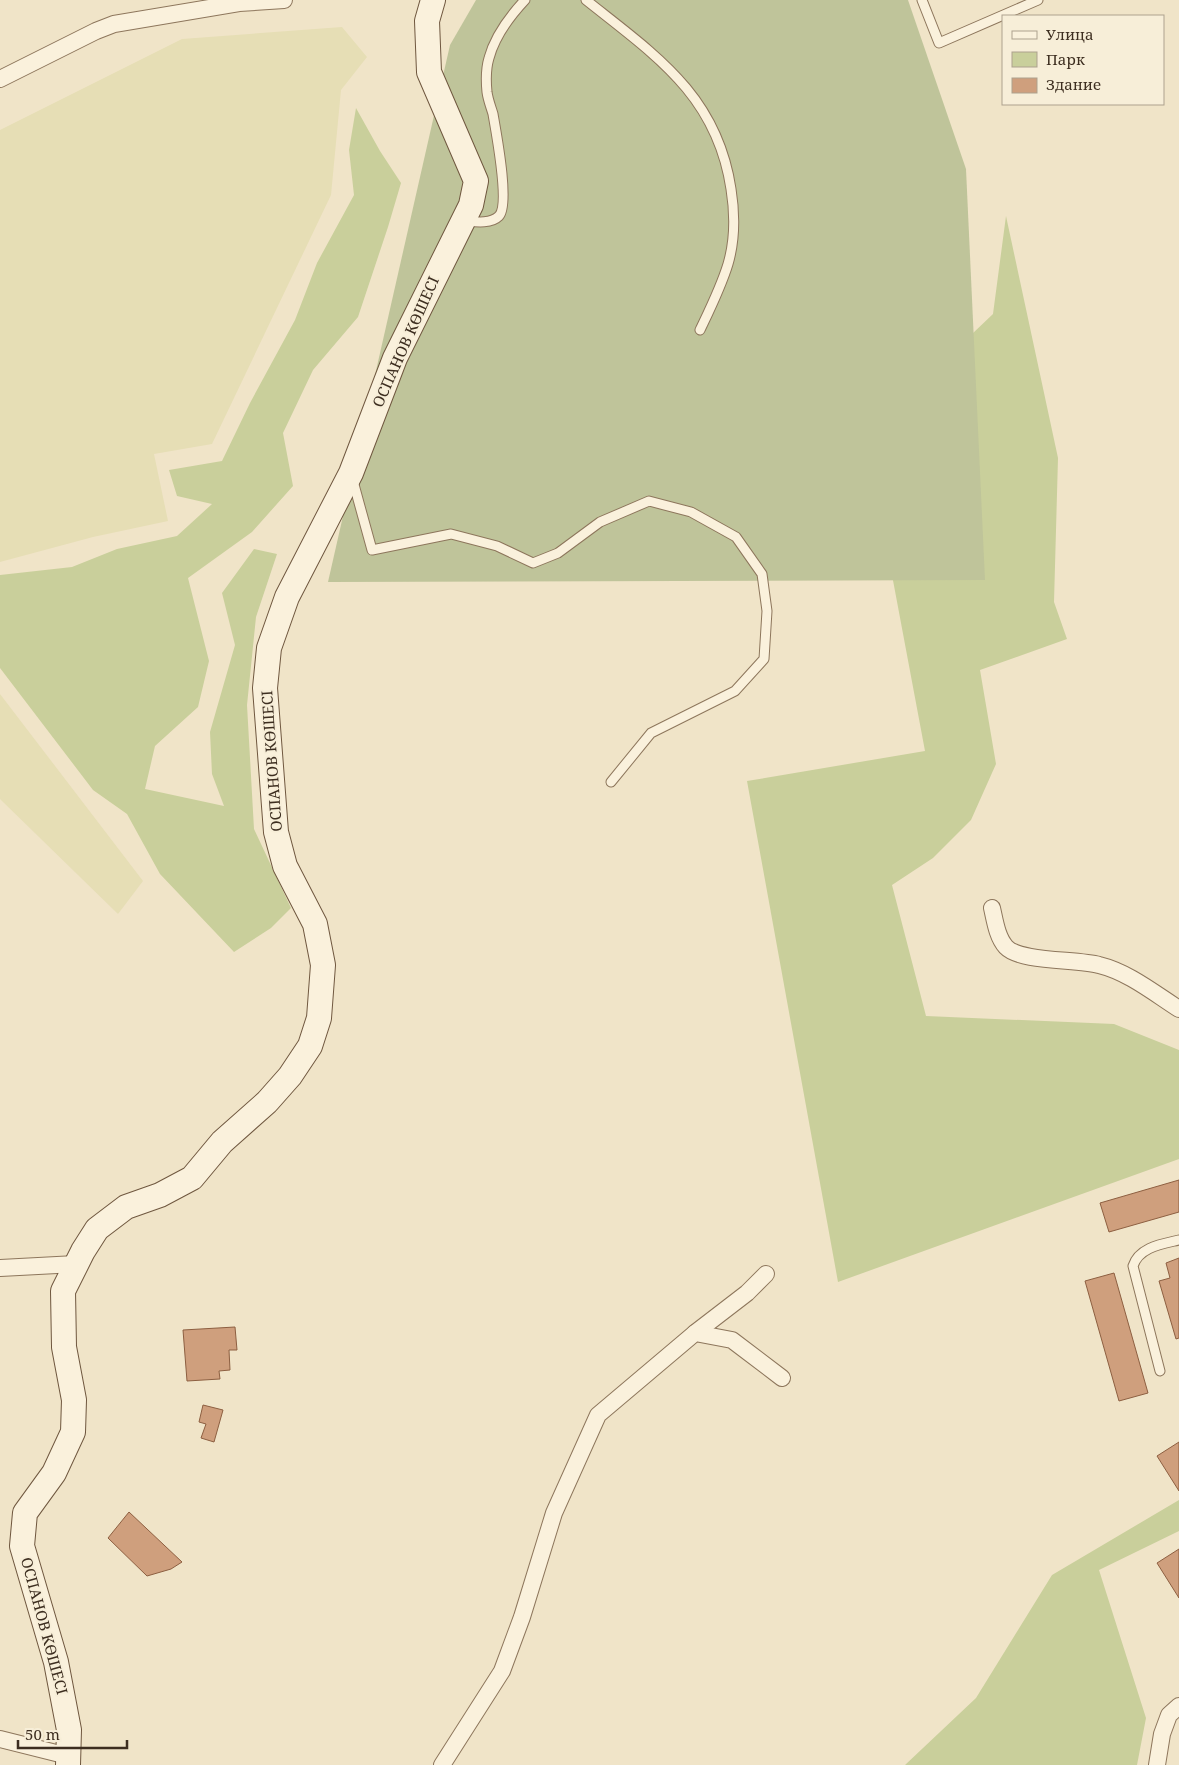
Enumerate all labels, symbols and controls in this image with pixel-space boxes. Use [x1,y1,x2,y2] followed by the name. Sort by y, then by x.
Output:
[1002,15,1164,105] legend
[1046,24,1094,44] text: Улица
[1046,49,1085,69] text: Парк
[1046,74,1101,94] text: Здание
[367,273,443,410] street label: ОСПАНОВ КӨШЕСІ
[256,690,286,832] street label: ОСПАНОВ КӨШЕСІ
[17,1555,73,1697] street label: ОСПАНОВ КӨШЕСІ
[18,1718,126,1750] scale bar
[25,1724,60,1744] text: 50 m

